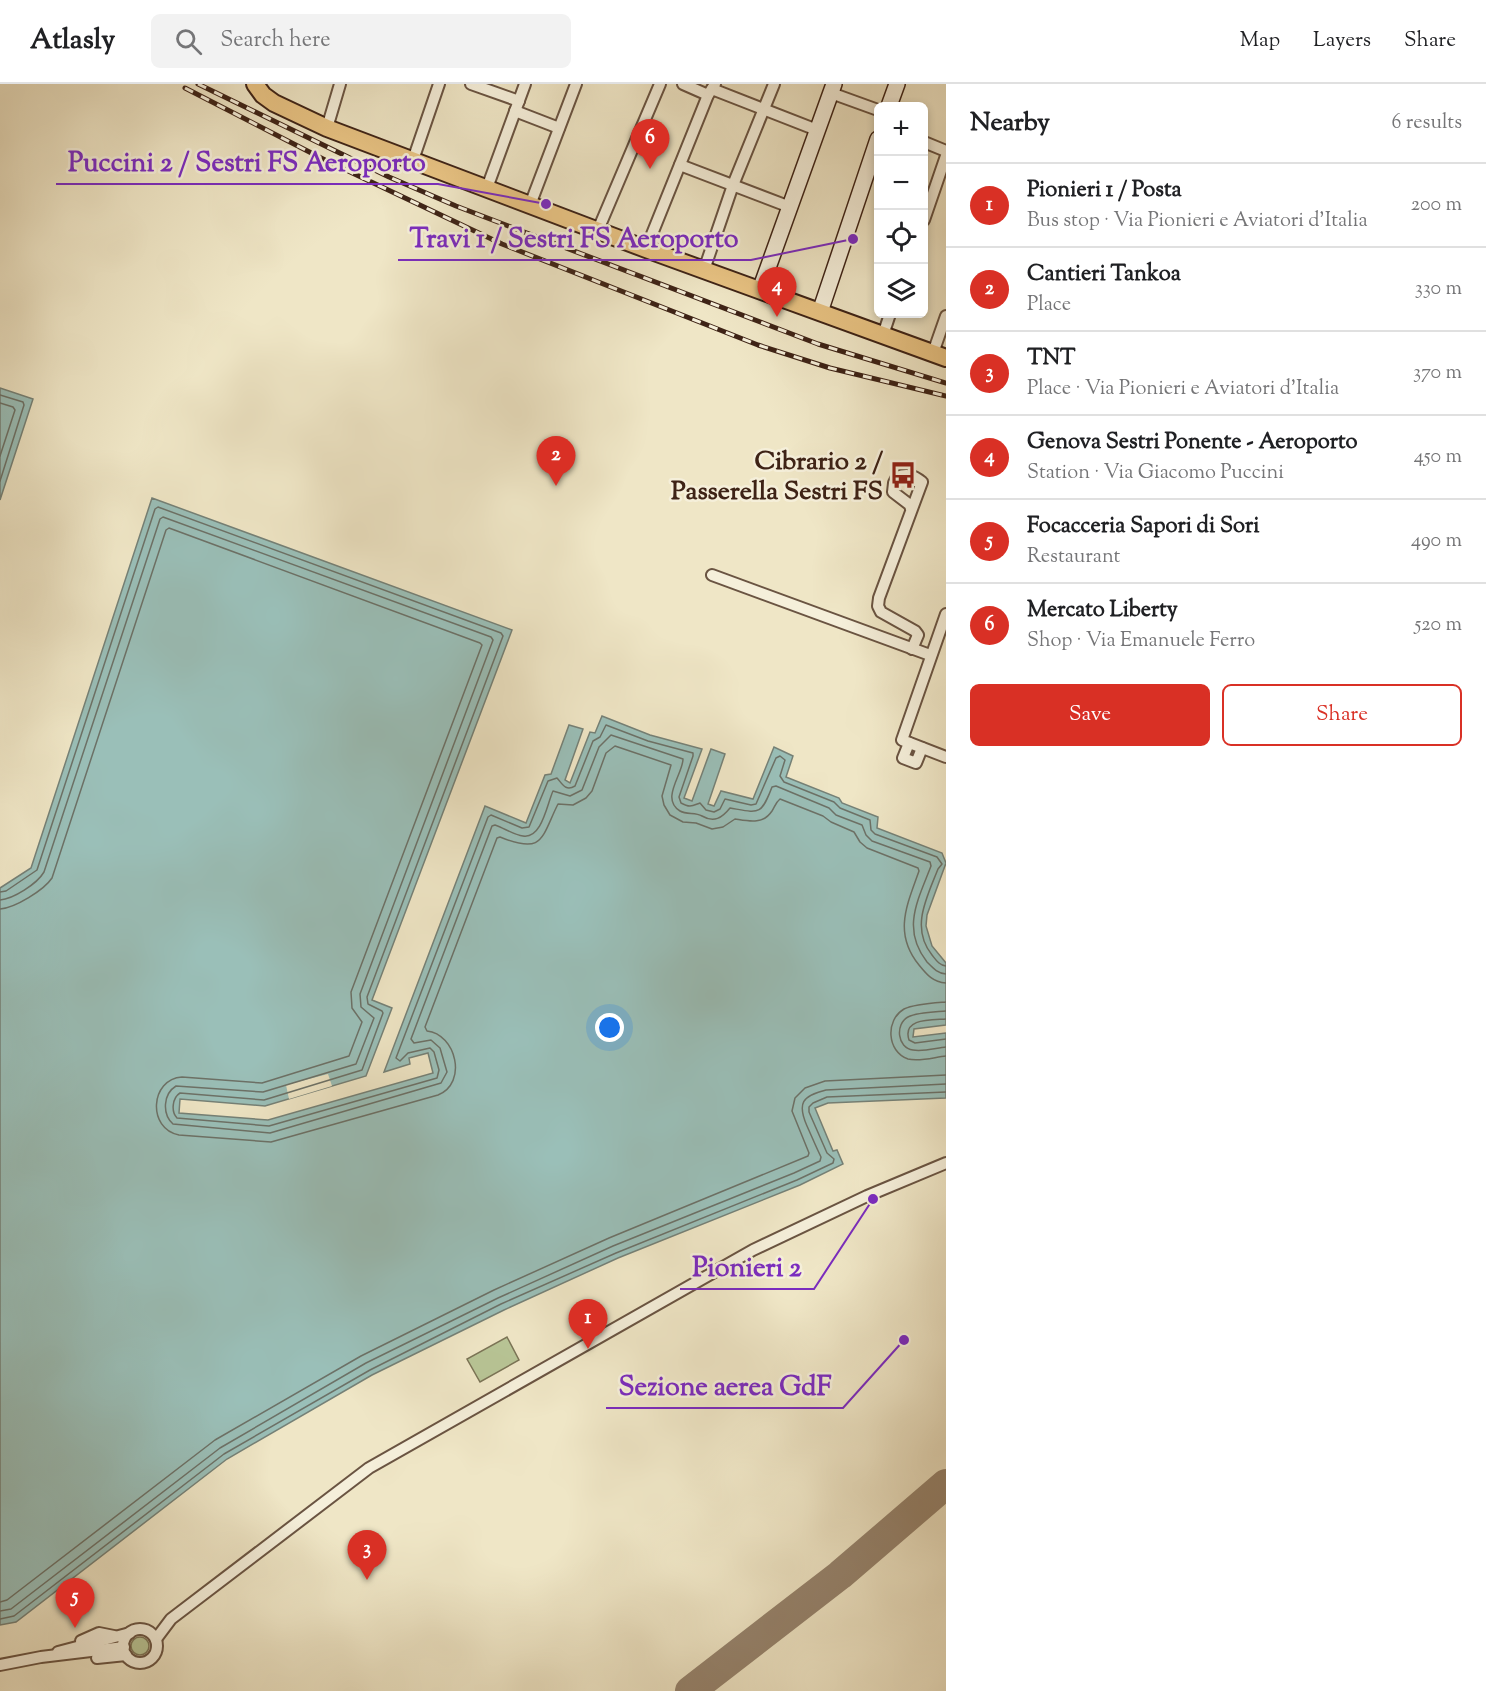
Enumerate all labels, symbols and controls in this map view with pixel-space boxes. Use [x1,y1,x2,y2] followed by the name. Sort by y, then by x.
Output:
[151,14,571,68] search box
[30,21,115,61] text: Atlasly
[172,25,205,58] icon: search
[220,25,331,57] text: Search here
[1240,26,1280,56] text: Map
[1313,26,1371,56] text: Layers
[1404,26,1456,56] text: Share
[874,102,928,318] map controls
[874,102,928,156] button: +
[970,105,1050,142] text: Nearby
[1392,109,1462,138] text: 6 results
[630,120,670,169] pin: 6
[56,139,438,184] callout: Puccini 2 / Sestri FS Aeroporto
[68,145,426,184] text: Puccini 2 / Sestri FS Aeroporto
[874,156,928,210] button: −
[1027,175,1182,207] text: Pionieri 1 / Posta
[986,191,993,220] text: 1
[1411,191,1462,220] text: 200 m
[1027,207,1368,236] text: Bus stop · Via Pionieri e Aviatori d'Italia
[874,210,928,264] button: locate
[398,215,751,260] callout: Travi 1 / Sestri FS Aeroporto
[410,221,739,260] text: Travi 1 / Sestri FS Aeroporto
[1027,259,1181,291] text: Cantieri Tankoa
[874,264,928,318] button: layers
[758,268,796,317] pin: 4
[985,275,994,304] text: 2
[1415,275,1462,304] text: 330 m
[1027,291,1071,320] text: Place
[1027,343,1076,375] text: TNT
[985,359,994,388] text: 3
[1413,359,1462,388] text: 370 m
[1027,375,1339,404] text: Place · Via Pionieri e Aviatori d'Italia
[1027,427,1358,459] text: Genova Sestri Ponente - Aeroporto
[536,436,576,486] pin: 2
[984,443,995,472] text: 4
[1414,443,1462,472] text: 450 m
[671,444,883,511] place label: Cibrario 2 / Passerella Sestri FS
[1027,459,1284,488] text: Station · Via Giacomo Puccini
[888,460,918,490] bus stop icon: Cibrario 2 / Passerella Sestri FS
[1027,511,1260,543] text: Focacceria Sapori di Sori
[986,527,993,556] text: 5
[1411,527,1462,556] text: 490 m
[1027,543,1120,572] text: Restaurant
[1027,595,1178,627] text: Mercato Liberty
[985,611,994,640] text: 6
[1414,611,1462,640] text: 520 m
[1027,627,1255,656] text: Shop · Via Emanuele Ferro
[970,684,1210,746] button: Save
[1222,684,1462,746] button: Share
[595,1013,624,1042] your location
[680,1244,814,1289] callout: Pionieri 2
[692,1250,802,1289] text: Pionieri 2
[568,1300,608,1349] pin: 1
[606,1363,843,1408] callout: Sezione aerea GdF
[618,1369,832,1408] text: Sezione aerea GdF
[348,1530,386,1580] pin: 3
[56,1578,94,1628] pin: 5

